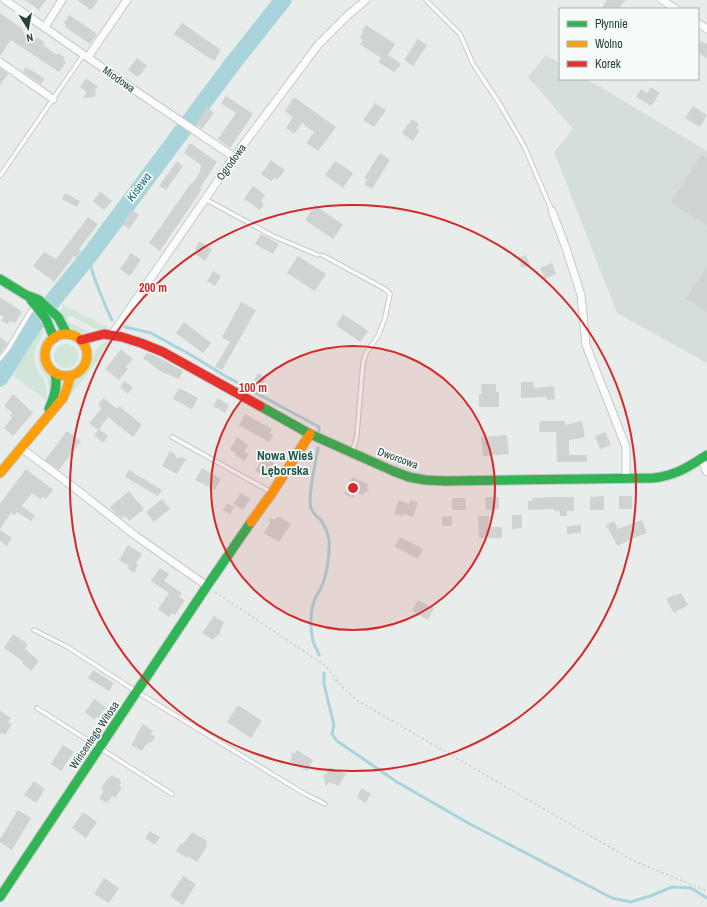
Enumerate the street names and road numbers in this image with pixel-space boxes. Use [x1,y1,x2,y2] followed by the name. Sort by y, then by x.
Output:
[100,63,138,95] street label: Miodowa
[213,141,249,183] street label: Ogrodowa
[376,444,420,472] street label: Dworcowa
[66,698,122,772] street label: Wincentego Witosa

